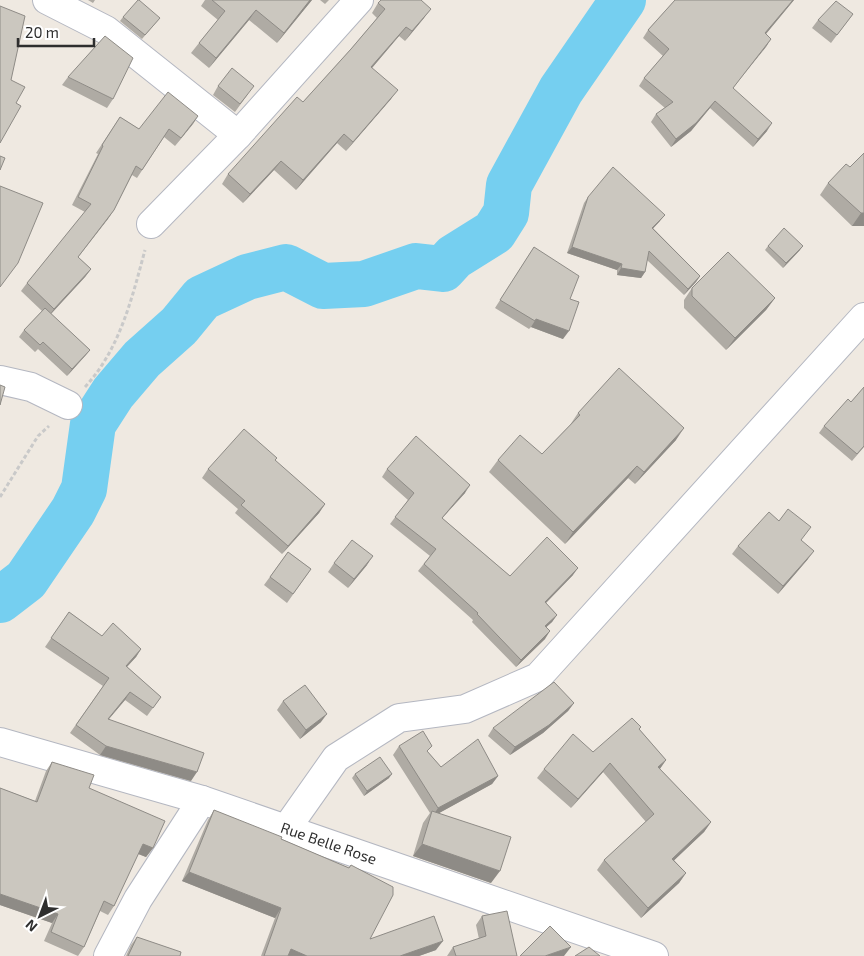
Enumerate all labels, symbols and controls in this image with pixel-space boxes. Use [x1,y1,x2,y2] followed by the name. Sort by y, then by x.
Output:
[18,15,94,47] scale bar
[25,23,59,41] text: 20 m
[278,818,379,868] street label: Rue Belle Rose
[15,891,65,941] north arrow
[22,916,40,936] text: N

